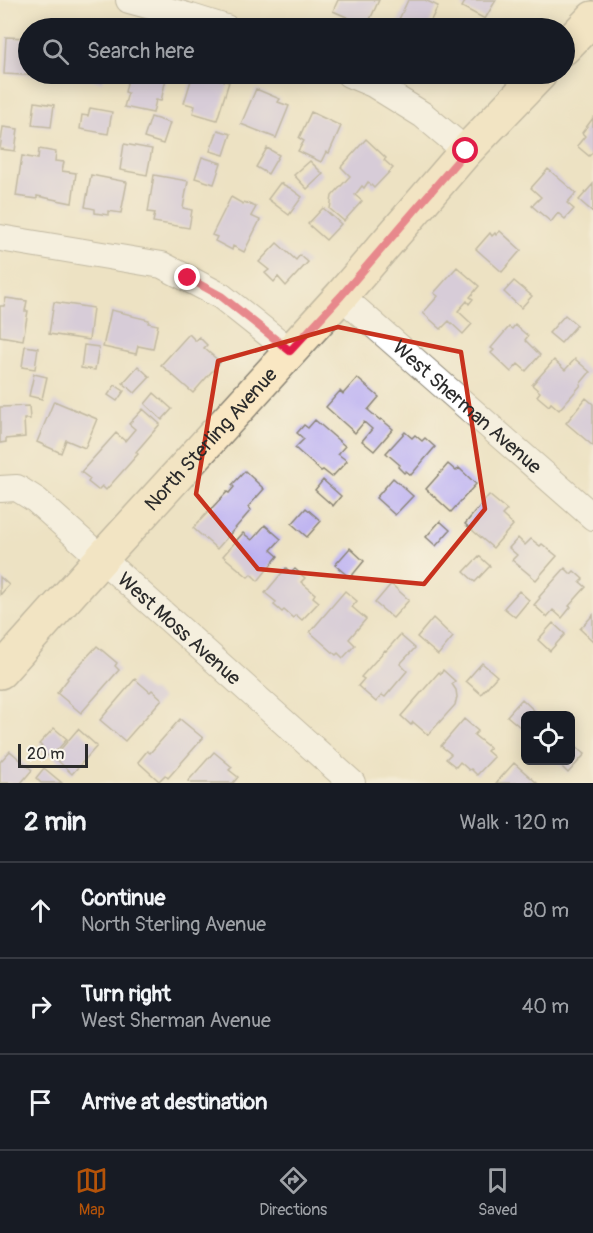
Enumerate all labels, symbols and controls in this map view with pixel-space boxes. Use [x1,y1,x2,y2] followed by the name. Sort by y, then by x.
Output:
[18,18,575,84] search box
[39,35,72,68] icon: search
[87,37,194,65] text: Search here
[452,137,478,163] route start
[174,264,200,290] route end
[388,335,547,479] street label: West Sherman Avenue
[139,362,282,516] street label: North Sterling Avenue
[112,567,246,690] street label: West Moss Avenue
[521,711,575,765] map controls
[521,711,575,765] button: locate
[18,741,88,768] scale bar
[27,744,65,764] text: 20 m
[24,806,86,838] text: 2 min
[460,810,569,835] text: Walk · 120 m
[81,884,165,912] text: Continue
[24,894,57,927] icon: ahead
[523,898,569,923] text: 80 m
[81,912,266,937] text: North Sterling Avenue
[81,980,171,1008] text: Turn right
[24,990,57,1023] icon: right
[522,994,569,1019] text: 40 m
[81,1008,271,1033] text: West Sherman Avenue
[24,1086,57,1119] icon: arrive
[81,1088,267,1116] text: Arrive at destination
[75,1164,108,1220] tab: Map
[259,1164,327,1220] tab: Directions
[478,1164,518,1220] tab: Saved

